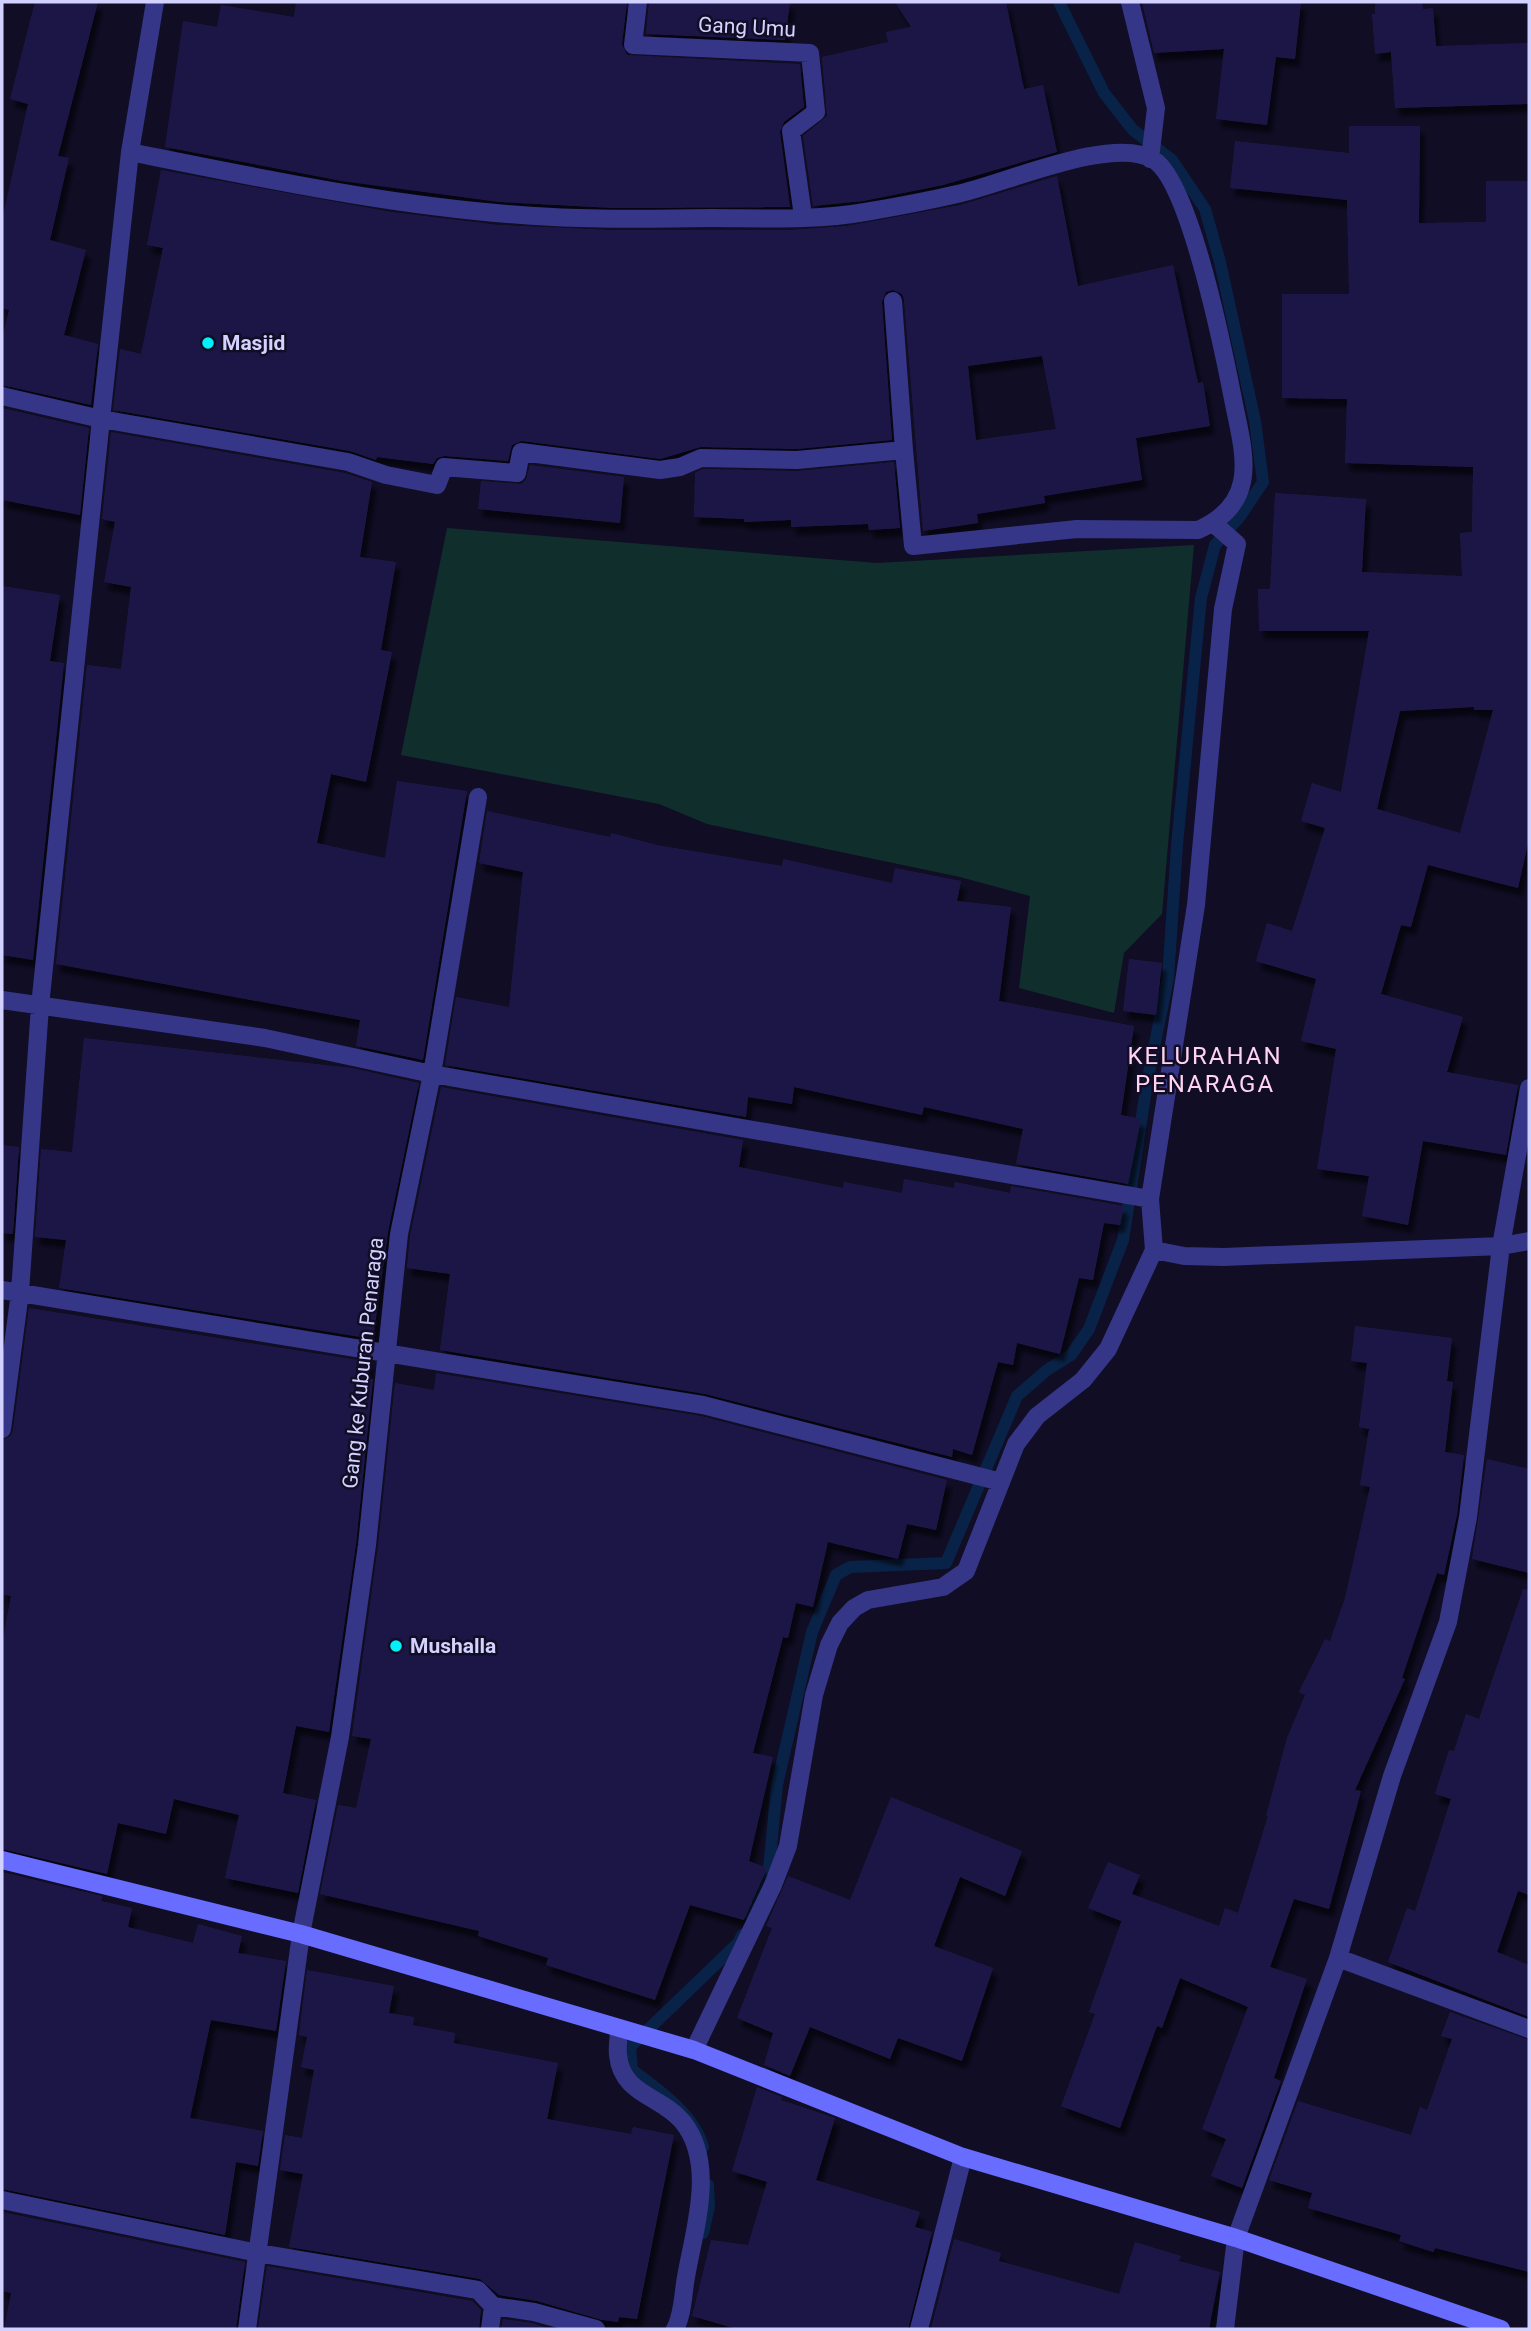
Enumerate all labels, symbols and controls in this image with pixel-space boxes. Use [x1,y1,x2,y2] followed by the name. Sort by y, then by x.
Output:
[697,12,797,42] street label: Gang Umu
[222,331,285,355] place label: Masjid
[200,335,216,351] marker: Masjid
[1127,1042,1283,1098] district label: KELURAHAN PENARAGA
[338,1236,388,1490] street label: Gang ke Kuburan Penaraga
[410,1634,496,1658] place label: Mushalla
[388,1638,404,1654] marker: Mushalla

